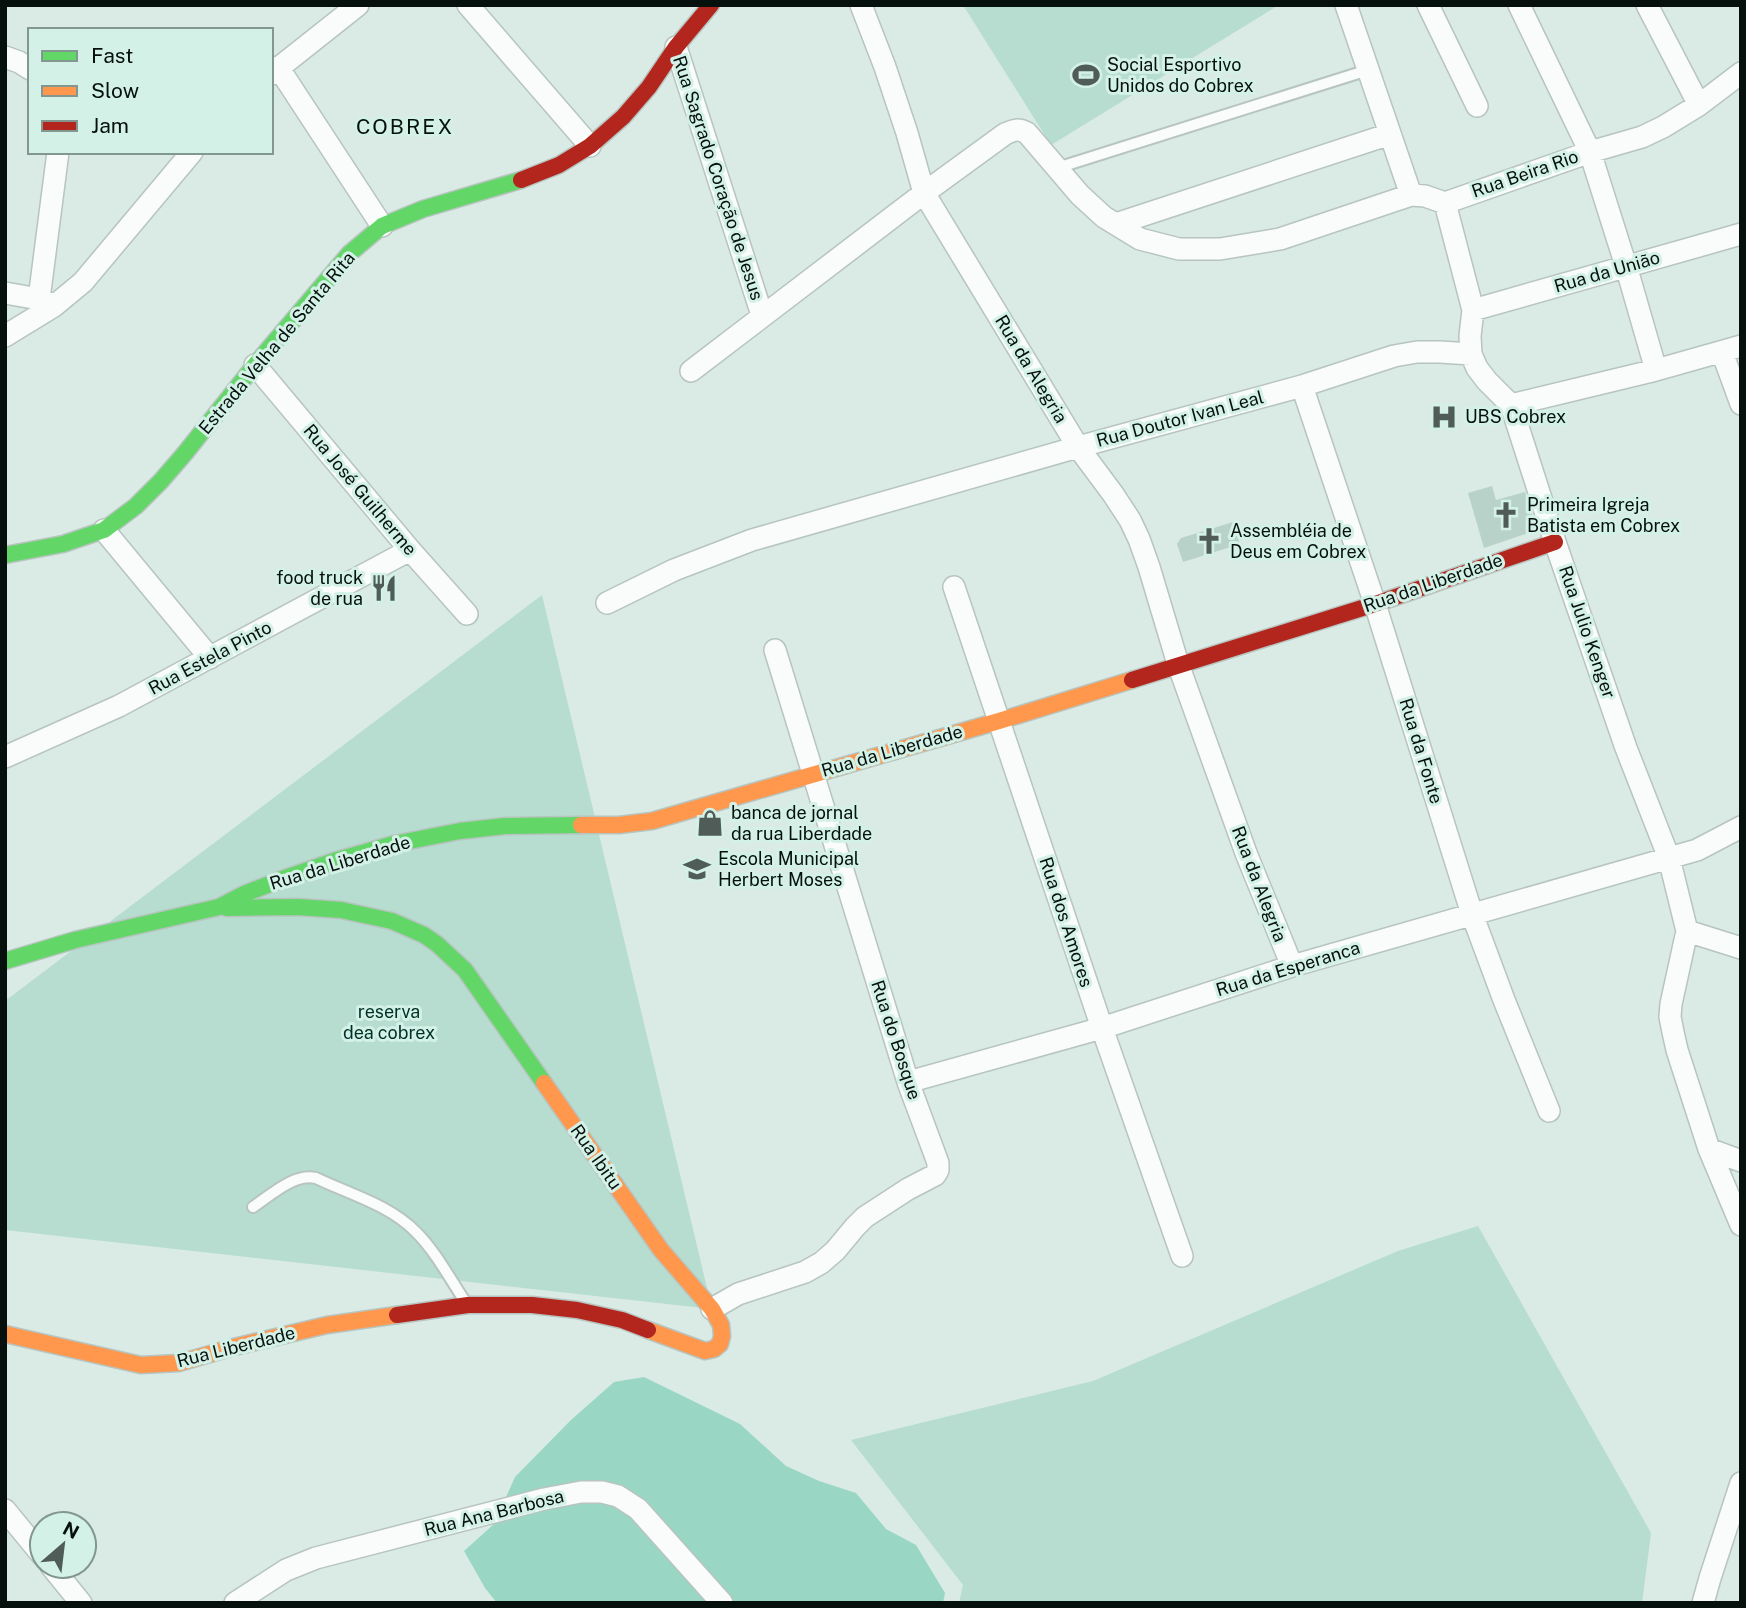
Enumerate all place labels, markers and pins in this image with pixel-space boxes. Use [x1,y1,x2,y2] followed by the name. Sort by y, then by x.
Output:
[1107,54,1254,96] place label: Social Esportivo Unidos do Cobrex
[1071,60,1101,90] sports icon: Social Esportivo Unidos do Cobrex
[1429,402,1459,432] hospital icon: UBS Cobrex
[1465,406,1566,427] place label: UBS Cobrex
[1527,494,1680,536] place label: Primeira Igreja Batista em Cobrex
[1491,500,1521,530] church icon: Primeira Igreja Batista em Cobrex
[1230,520,1366,562] place label: Assembléia de Deus em Cobrex
[1194,526,1224,556] church icon: Assembléia de Deus em Cobrex
[276,567,363,609] place label: food truck de rua
[369,573,399,603] restaurant icon: food truck de rua
[731,802,872,844] place label: banca de jornal da rua Liberdade
[695,808,725,838] shop icon: banca de jornal da rua Liberdade
[718,848,859,890] place label: Escola Municipal Herbert Moses
[682,854,712,884] school or university icon: Escola Municipal Herbert Moses

